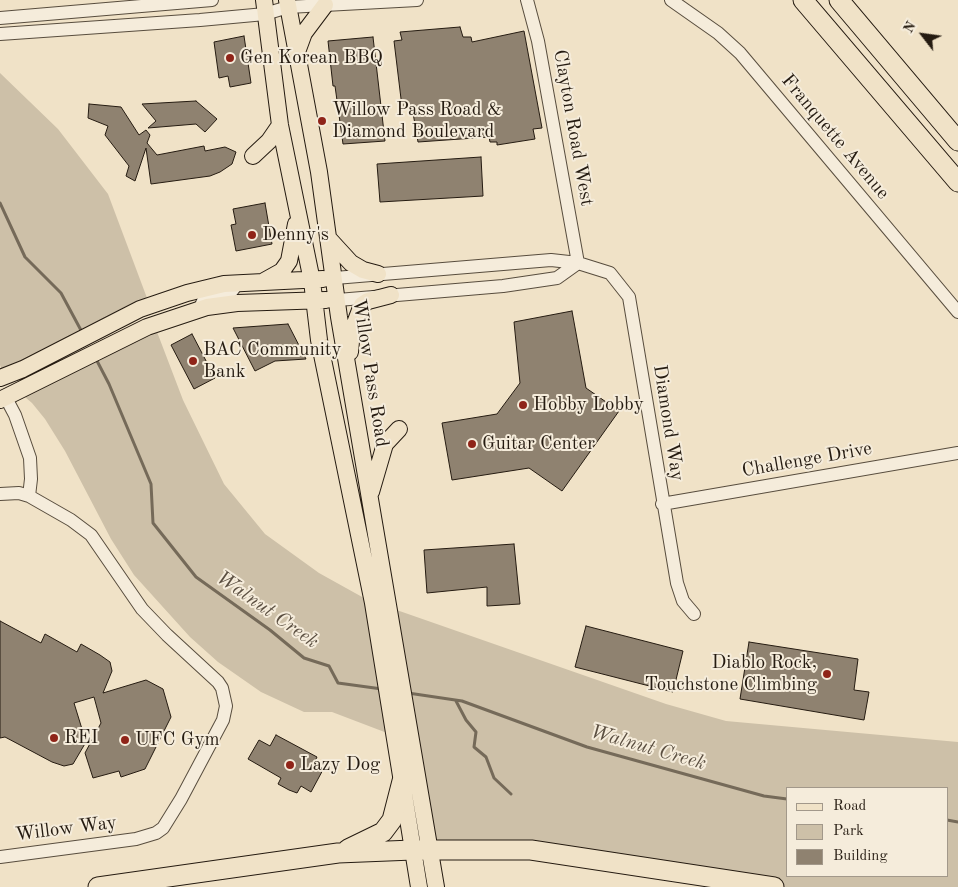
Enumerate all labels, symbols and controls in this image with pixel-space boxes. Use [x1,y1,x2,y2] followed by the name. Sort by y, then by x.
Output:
[898,10,948,60] north arrow
[901,19,919,36] text: N
[240,47,383,69] place label: Gen Korean BBQ
[548,48,598,208] street label: Clayton Road West
[224,52,236,64] marker: Gen Korean BBQ
[776,70,894,204] street label: Franquette Avenue
[332,99,502,143] place label: Willow Pass Road & Diamond Boulevard
[316,115,328,127] marker: Willow Pass Road & Diamond Boulevard
[262,224,329,246] place label: Denny's
[246,229,258,241] marker: Denny's
[347,297,393,449] street label: Willow Pass Road
[203,339,342,383] place label: BAC Community Bank
[187,355,199,367] marker: BAC Community Bank
[648,363,688,483] street label: Diamond Way
[533,394,644,416] place label: Hobby Lobby
[517,399,529,411] marker: Hobby Lobby
[482,433,595,455] place label: Guitar Center
[740,437,874,483] street label: Challenge Drive
[466,438,478,450] marker: Guitar Center
[211,566,323,654] water label: Walnut Creek
[644,652,817,696] place label: Diablo Rock, Touchstone Climbing
[821,668,833,680] marker: Diablo Rock, Touchstone Climbing
[587,720,709,776] water label: Walnut Creek
[64,727,98,749] place label: REI
[135,729,220,751] place label: UFC Gym
[48,732,60,744] marker: REI
[119,734,131,746] marker: UFC Gym
[300,754,380,776] place label: Lazy Dog
[284,759,296,771] marker: Lazy Dog
[786,787,948,877] legend
[833,799,866,814] text: Road
[14,811,118,847] street label: Willow Way
[833,824,864,839] text: Park
[833,849,888,864] text: Building

